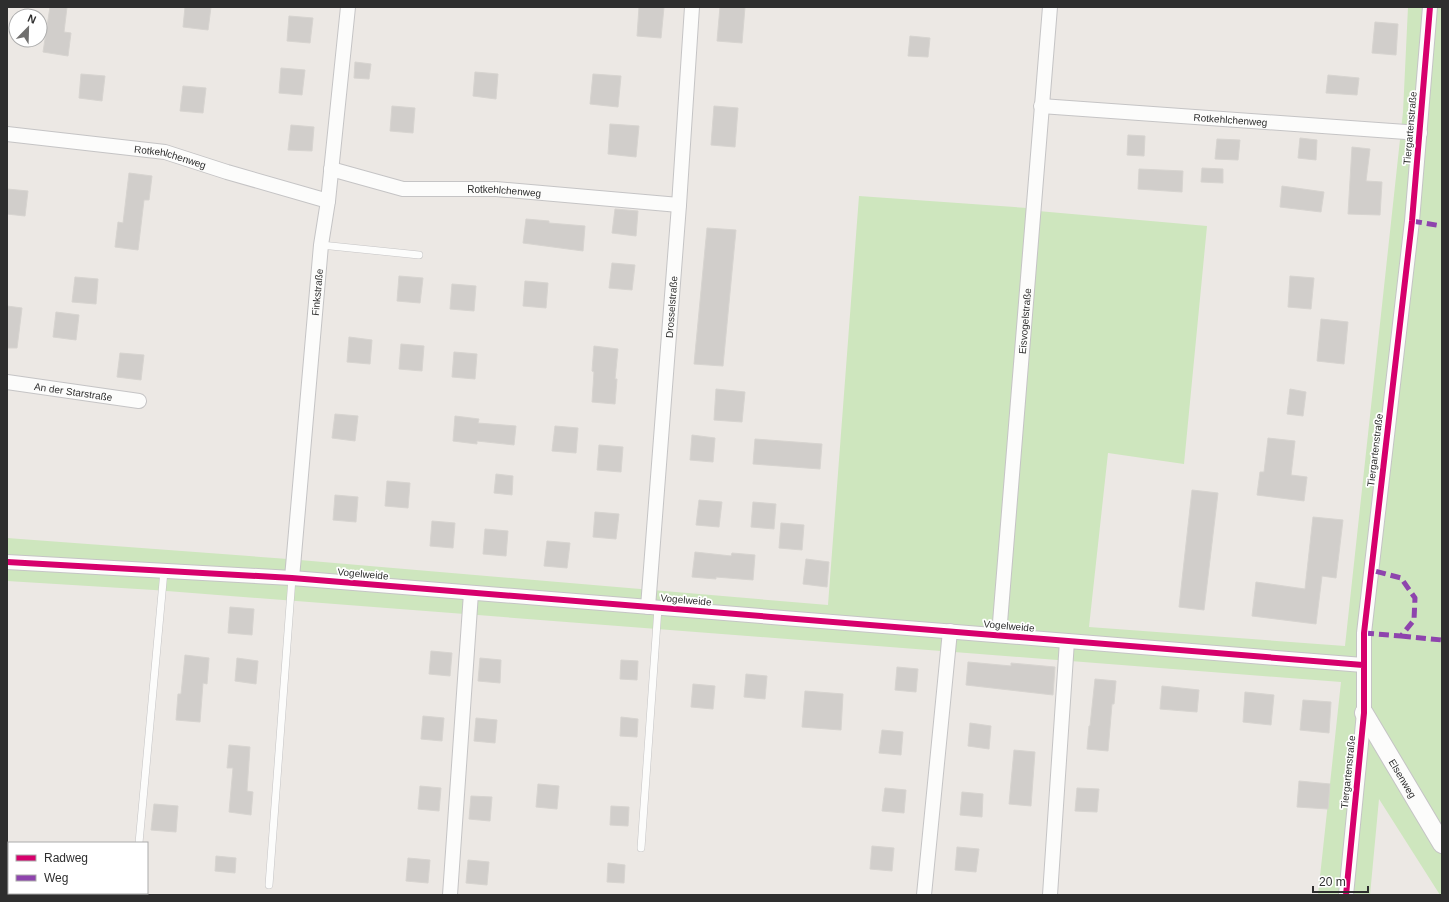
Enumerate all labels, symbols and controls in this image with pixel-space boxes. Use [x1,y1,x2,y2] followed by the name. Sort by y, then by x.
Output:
[8,8,48,48] north arrow
[26,12,38,26] text: N
[1401,90,1419,165] street label: Tiergartenstraße
[1193,111,1268,128] street label: Rotkehlchenweg
[134,143,208,170] street label: Rotkehlchenweg
[467,183,542,198] street label: Rotkehlchenweg
[309,268,324,316] street label: Finkstraße
[663,275,679,338] street label: Drosselstraße
[1016,287,1033,354] street label: Eisvogelstraße
[33,380,114,403] street label: An der Starstraße
[1365,412,1385,487] street label: Tiergartenstraße
[337,566,389,582] street label: Vogelweide
[660,592,712,608] street label: Vogelweide
[983,618,1035,634] street label: Vogelweide
[1339,734,1357,809] street label: Tiergartenstraße
[1387,757,1419,800] street label: Elsenweg
[8,842,148,894] legend
[44,851,88,865] text: Radweg
[1313,868,1368,894] scale bar
[44,871,68,885] text: Weg
[1319,875,1346,889] text: 20 m

